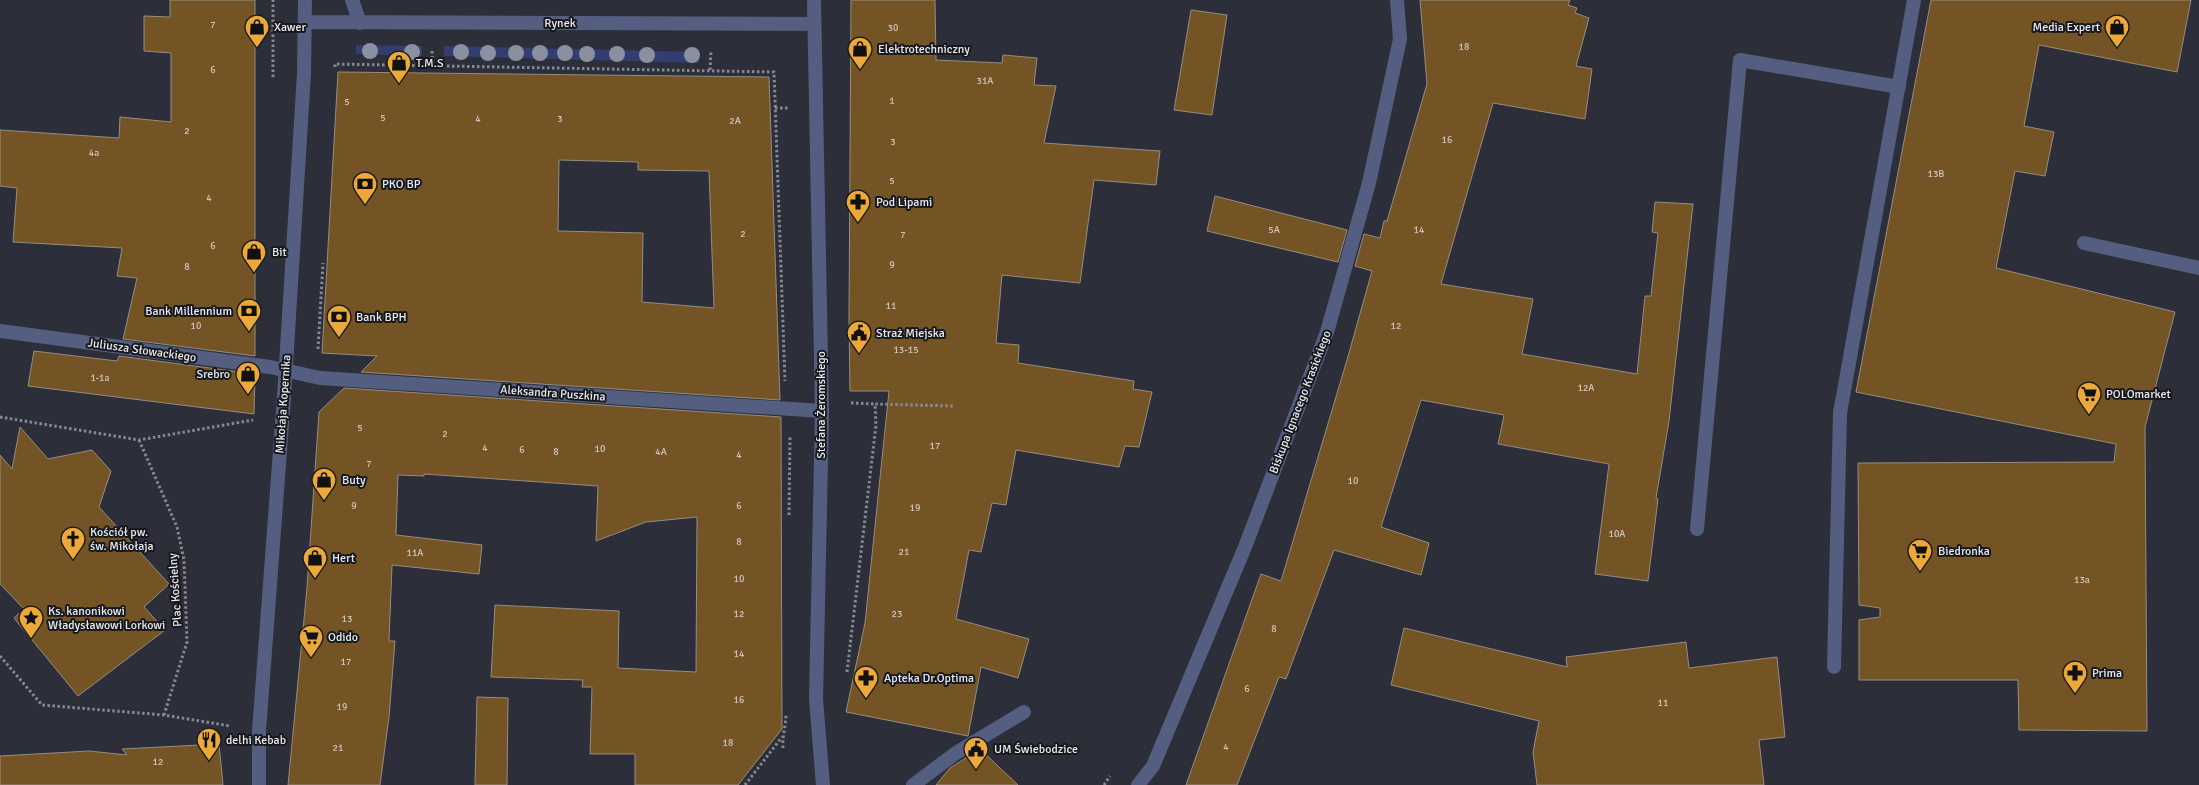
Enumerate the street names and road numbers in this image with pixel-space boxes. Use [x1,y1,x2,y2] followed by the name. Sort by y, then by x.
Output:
[544,16,576,31] street label: Rynek
[1266,329,1335,476] street label: Biskupa Ignacego Krasickiego
[87,335,197,366] street label: Juliusza Słowackiego
[814,351,829,459] street label: Stefana Żeromskiego
[273,354,294,454] street label: Mikołaja Kopernika
[500,382,606,405] street label: Aleksandra Puszkina
[165,552,186,627] street label: Plac Kościelny

